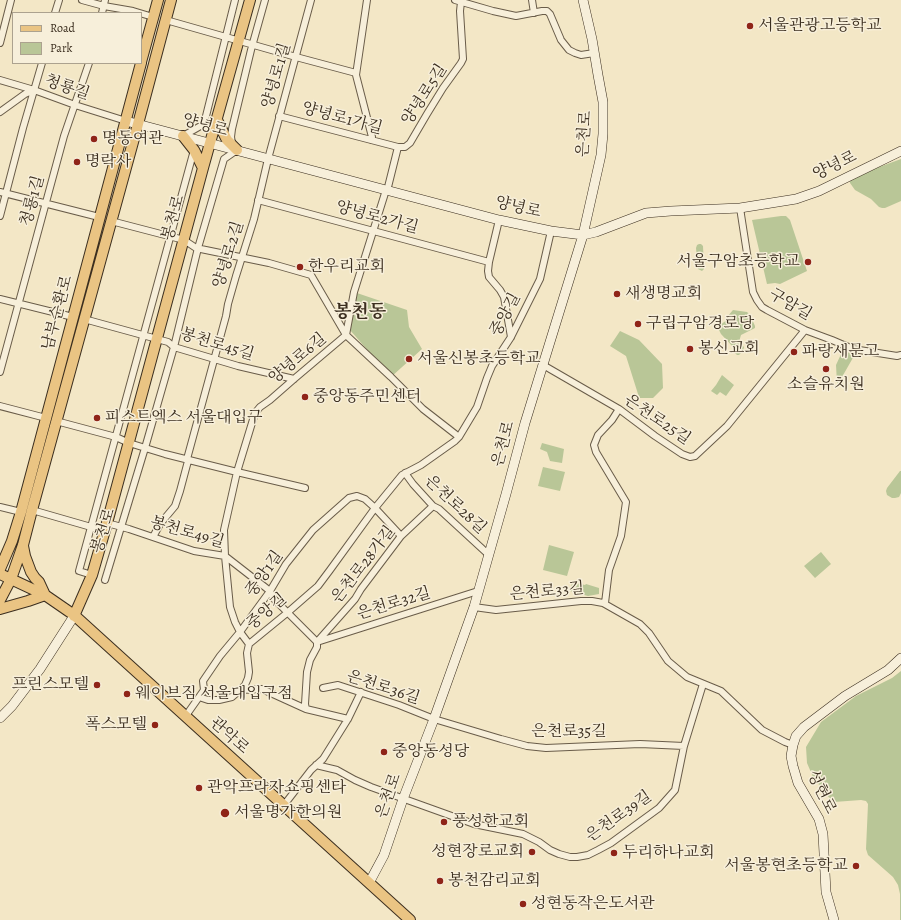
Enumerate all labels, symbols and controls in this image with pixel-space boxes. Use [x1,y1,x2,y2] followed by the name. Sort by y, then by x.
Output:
[12,12,142,64] legend
[758,16,882,36] place label: 서울관광고등학교
[50,20,75,36] text: Road
[745,21,755,31] marker: 서울관광고등학교
[50,40,73,56] text: Park
[258,41,296,111] street label: 양녕로1길
[398,61,452,129] street label: 양녕로5길
[42,71,92,105] street label: 청룡길
[300,99,384,139] street label: 양녕로1가길
[574,110,596,158] street label: 은천로
[180,111,230,141] street label: 양녕로
[102,129,164,149] place label: 명동여관
[89,134,99,144] marker: 명동여관
[810,147,860,185] street label: 양녕로
[85,152,131,172] place label: 명락사
[72,157,82,167] marker: 명락사
[17,173,49,229] street label: 청룡1길
[159,193,189,243] street label: 봉천로
[493,193,543,223] street label: 양녕로
[334,198,420,238] street label: 양녕로2가길
[210,219,248,291] street label: 양녕로2길
[676,252,800,272] place label: 서울구암초등학교
[308,257,385,277] place label: 한우리교회
[803,257,813,267] marker: 서울구암초등학교
[295,262,305,272] marker: 한우리교회
[39,273,77,353] street label: 남부순환로
[625,284,702,304] place label: 새생명교회
[765,285,815,325] street label: 구암길
[612,289,622,299] marker: 새생명교회
[487,290,525,340] street label: 중앙길
[334,302,386,324] district label: 봉천동
[646,314,754,334] place label: 구립구암경로당
[633,319,643,329] marker: 구립구암경로당
[178,325,256,365] street label: 봉천로45길
[265,329,331,389] street label: 양녕로6길
[698,339,760,359] place label: 봉신교회
[802,342,879,362] place label: 파랑새문고
[685,344,695,354] marker: 봉신교회
[789,347,799,357] marker: 파랑새문고
[417,349,541,369] place label: 서울신봉초등학교
[404,354,414,364] marker: 서울신봉초등학교
[821,364,831,374] marker: 소슬유치원
[787,375,865,395] place label: 소슬유치원
[313,387,421,407] place label: 중앙동주민센터
[620,391,694,449] street label: 은천로25길
[300,392,310,402] marker: 중앙동주민센터
[105,408,263,428] place label: 피스트엑스 서울대입구
[92,413,102,423] marker: 피스트엑스 서울대입구
[489,419,519,469] street label: 은천로
[420,472,490,538] street label: 은천로28길
[88,506,120,556] street label: 봉천로
[148,513,226,553] street label: 봉천로49길
[328,523,400,607] street label: 은천로28가길
[242,547,288,601] street label: 중앙1길
[509,579,585,605] street label: 은천로33길
[355,584,433,624] street label: 은천로32길
[243,590,291,634] street label: 중앙길
[344,667,422,709] street label: 은천로36길
[12,675,89,695] place label: 프린스모텔
[92,680,102,690] marker: 프린스모텔
[135,684,293,704] place label: 웨이브짐 서울대입구점
[122,689,132,699] marker: 웨이브짐 서울대입구점
[205,713,253,759] street label: 관악로
[85,715,147,735] place label: 폭스모텔
[150,720,160,730] marker: 폭스모텔
[531,722,607,742] street label: 은천로35길
[392,742,469,762] place label: 중앙동성당
[379,747,389,757] marker: 중앙동성당
[802,767,840,817] street label: 성현로
[372,771,406,821] street label: 은천로
[207,778,346,798] place label: 관악프라자쇼핑센타
[194,783,204,793] marker: 관악프라자쇼핑센타
[582,787,656,847] street label: 은천로39길
[234,803,342,823] place label: 서울명가한의원
[219,807,231,819] marker: 서울명가한의원
[452,812,529,832] place label: 풍성한교회
[439,817,449,827] marker: 풍성한교회
[431,842,524,862] place label: 성현장로교회
[622,843,715,863] place label: 두리하나교회
[527,847,537,857] marker: 성현장로교회
[609,848,619,858] marker: 두리하나교회
[724,856,848,876] place label: 서울봉현초등학교
[851,861,861,871] marker: 서울봉현초등학교
[448,871,541,891] place label: 봉천감리교회
[435,876,445,886] marker: 봉천감리교회
[531,894,655,914] place label: 성현동작은도서관
[518,899,528,909] marker: 성현동작은도서관

